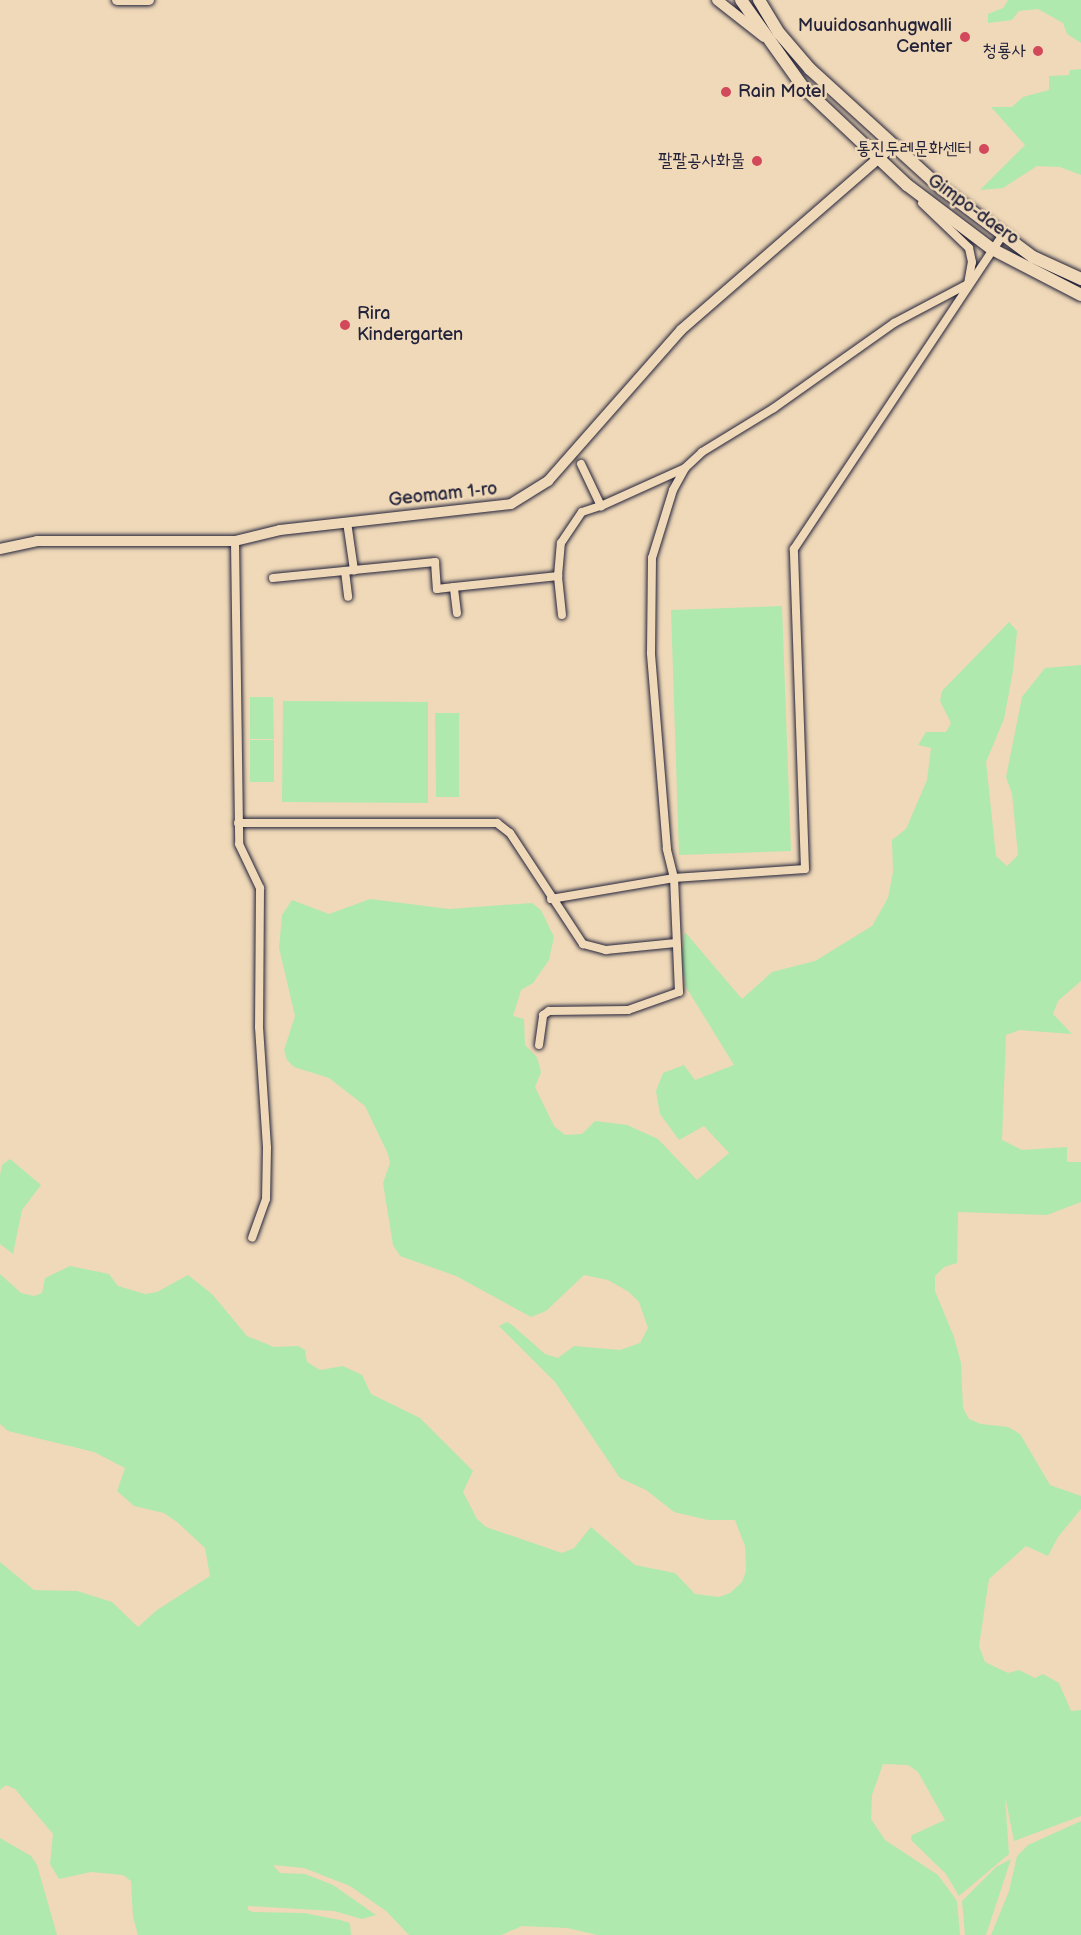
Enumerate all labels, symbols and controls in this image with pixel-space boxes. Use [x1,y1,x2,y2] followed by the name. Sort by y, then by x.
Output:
[798,16,952,58] place label: Muuidosanhugwalli Center
[956,28,974,46] marker: Muuidosanhugwalli Center
[983,40,1026,62] place label: 청룡사
[1031,44,1045,58] marker: 청룡사
[738,81,825,103] place label: Rain Motel
[719,85,733,99] marker: Rain Motel
[856,138,972,160] place label: 통진두레문화센터
[977,142,991,156] marker: 통진두레문화센터
[658,150,745,172] place label: 팔팔공사화물
[750,154,764,168] marker: 팔팔공사화물
[923,170,1023,250] street label: Gimpo-daero
[357,304,463,346] place label: Rira Kindergarten
[338,318,352,332] marker: Rira Kindergarten
[388,479,498,511] street label: Geomam 1-ro

